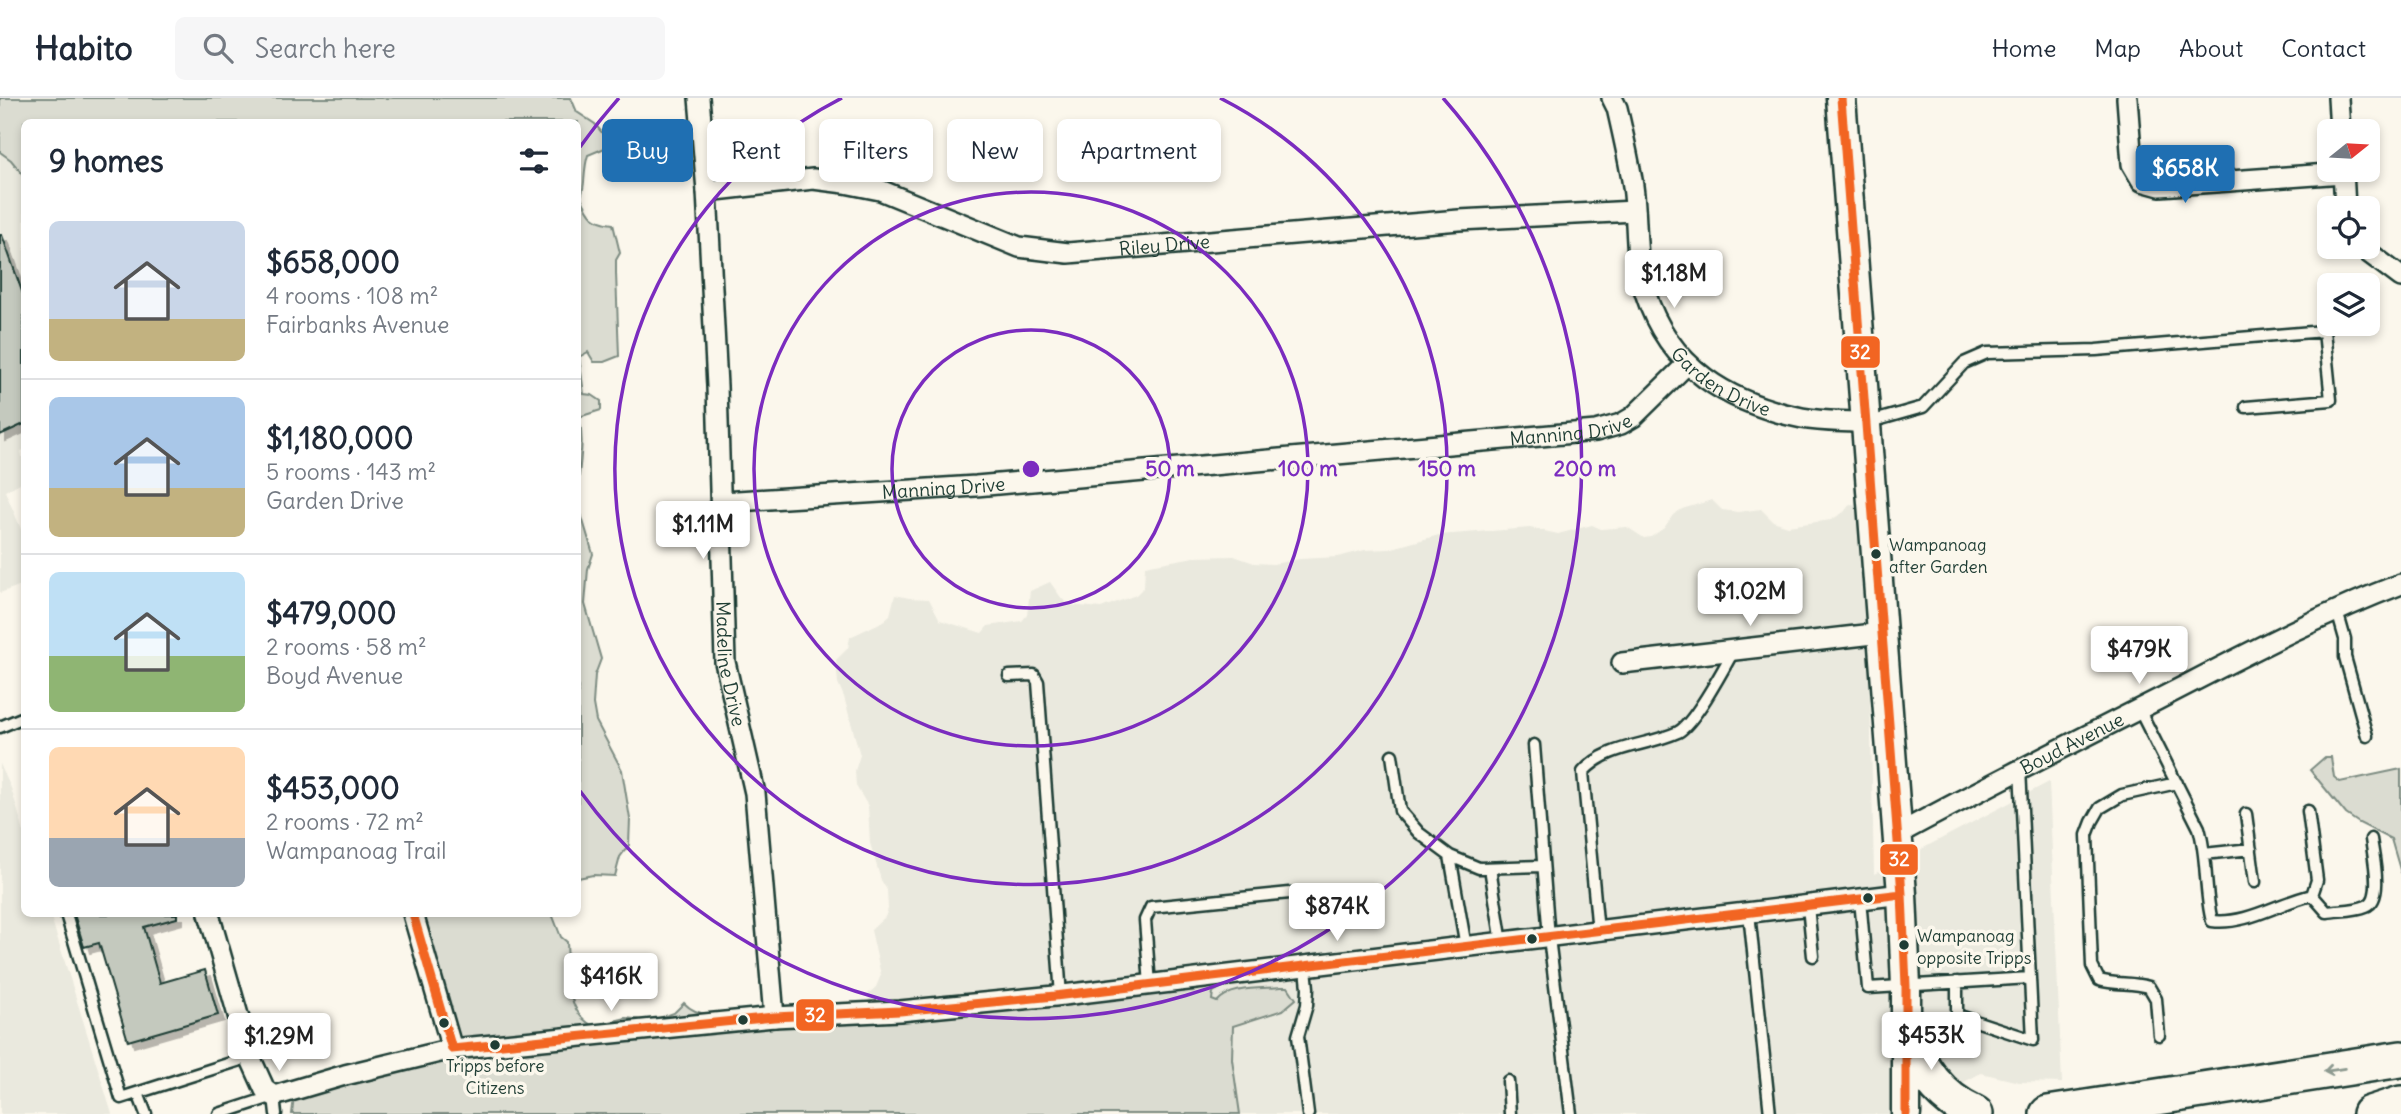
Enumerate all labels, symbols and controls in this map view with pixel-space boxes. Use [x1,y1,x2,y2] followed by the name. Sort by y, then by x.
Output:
[175,17,665,80] search box
[35,27,133,69] text: Habito
[199,29,237,67] icon: search
[255,32,396,65] text: Search here
[1992,33,2056,63] text: Home
[2094,33,2141,63] text: Map
[2179,33,2243,63] text: About
[2281,33,2366,63] text: Contact
[602,119,693,182] chip: Buy
[707,119,805,182] chip: Rent
[819,119,933,182] chip: Filters
[947,119,1043,182] chip: New
[1057,119,1221,182] chip: Apartment
[2317,119,2380,182] north arrow
[2317,119,2380,336] map controls
[49,142,164,180] text: 9 homes
[515,142,553,180] icon: filters
[2136,146,2234,205] pin: $658K
[2152,153,2218,182] text: $658K
[2317,196,2380,259] button: locate
[1118,229,1211,261] street label: Riley Drive
[266,243,400,281] text: $658,000
[105,249,189,333] icon: home
[1617,250,1731,310] pin: $1.18M
[1641,258,1707,287] text: $1.18M
[2317,273,2380,336] button: layers
[266,281,438,310] text: 4 rooms · 108 m²
[266,310,450,339] text: Fairbanks Avenue
[1840,335,1881,369] line badge: 32
[1849,340,1871,364] text: 32
[1666,342,1774,421] street label: Garden Drive
[1509,408,1636,451] street label: Manning Drive
[266,419,414,457] text: $1,180,000
[105,425,189,509] icon: home
[1145,455,1195,482] text: 50 m
[1278,455,1338,482] text: 100 m
[1418,455,1476,482] text: 150 m
[1554,455,1617,482] text: 200 m
[266,457,436,486] text: 5 rooms · 143 m²
[1019,457,1043,481] centre of rings
[881,471,1006,504] street label: Manning Drive
[266,486,404,515] text: Garden Drive
[646,502,760,561] pin: $1.11M
[672,509,734,538] text: $1.11M
[1889,534,1988,578] place label: Wampanoag after Garden
[1869,547,1883,561] marker: Wampanoag after Garden
[1693,568,1807,628] pin: $1.02M
[1714,576,1786,605] text: $1.02M
[266,594,397,632] text: $479,000
[105,600,189,684] icon: home
[711,601,751,729] street label: Madeline Drive
[2090,626,2188,686] pin: $479K
[266,632,427,661] text: 2 rooms · 58 m²
[2107,634,2171,663] text: $479K
[266,661,403,690] text: Boyd Avenue
[2016,707,2128,780] street label: Boyd Avenue
[266,769,400,807] text: $453,000
[105,775,189,859] icon: home
[266,807,424,836] text: 2 rooms · 72 m²
[266,836,446,865] text: Wampanoag Trail
[1879,843,1919,876] line badge: 32
[1888,847,1910,871] text: 32
[1288,884,1386,943] pin: $874K
[1305,891,1369,920] text: $874K
[1861,891,1875,905] unlabelled marker
[1917,925,2032,969] place label: Wampanoag opposite Tripps
[1525,932,1539,946] unlabelled marker
[1897,938,1911,952] marker: Wampanoag opposite Tripps
[562,954,660,1013] pin: $416K
[580,961,642,990] text: $416K
[795,998,835,1032] line badge: 32
[804,1003,826,1027] text: 32
[1882,1012,1980,1072] pin: $453K
[736,1013,750,1027] unlabelled marker
[222,1014,336,1073] pin: $1.29M
[437,1016,451,1030] unlabelled marker
[1898,1020,1964,1049] text: $453K
[244,1021,314,1050] text: $1.29M
[488,1038,502,1052] marker: Tripps before Citizens
[446,1055,544,1099] place label: Tripps before Citizens
[2323,1064,2345,1077] one-way arrow

